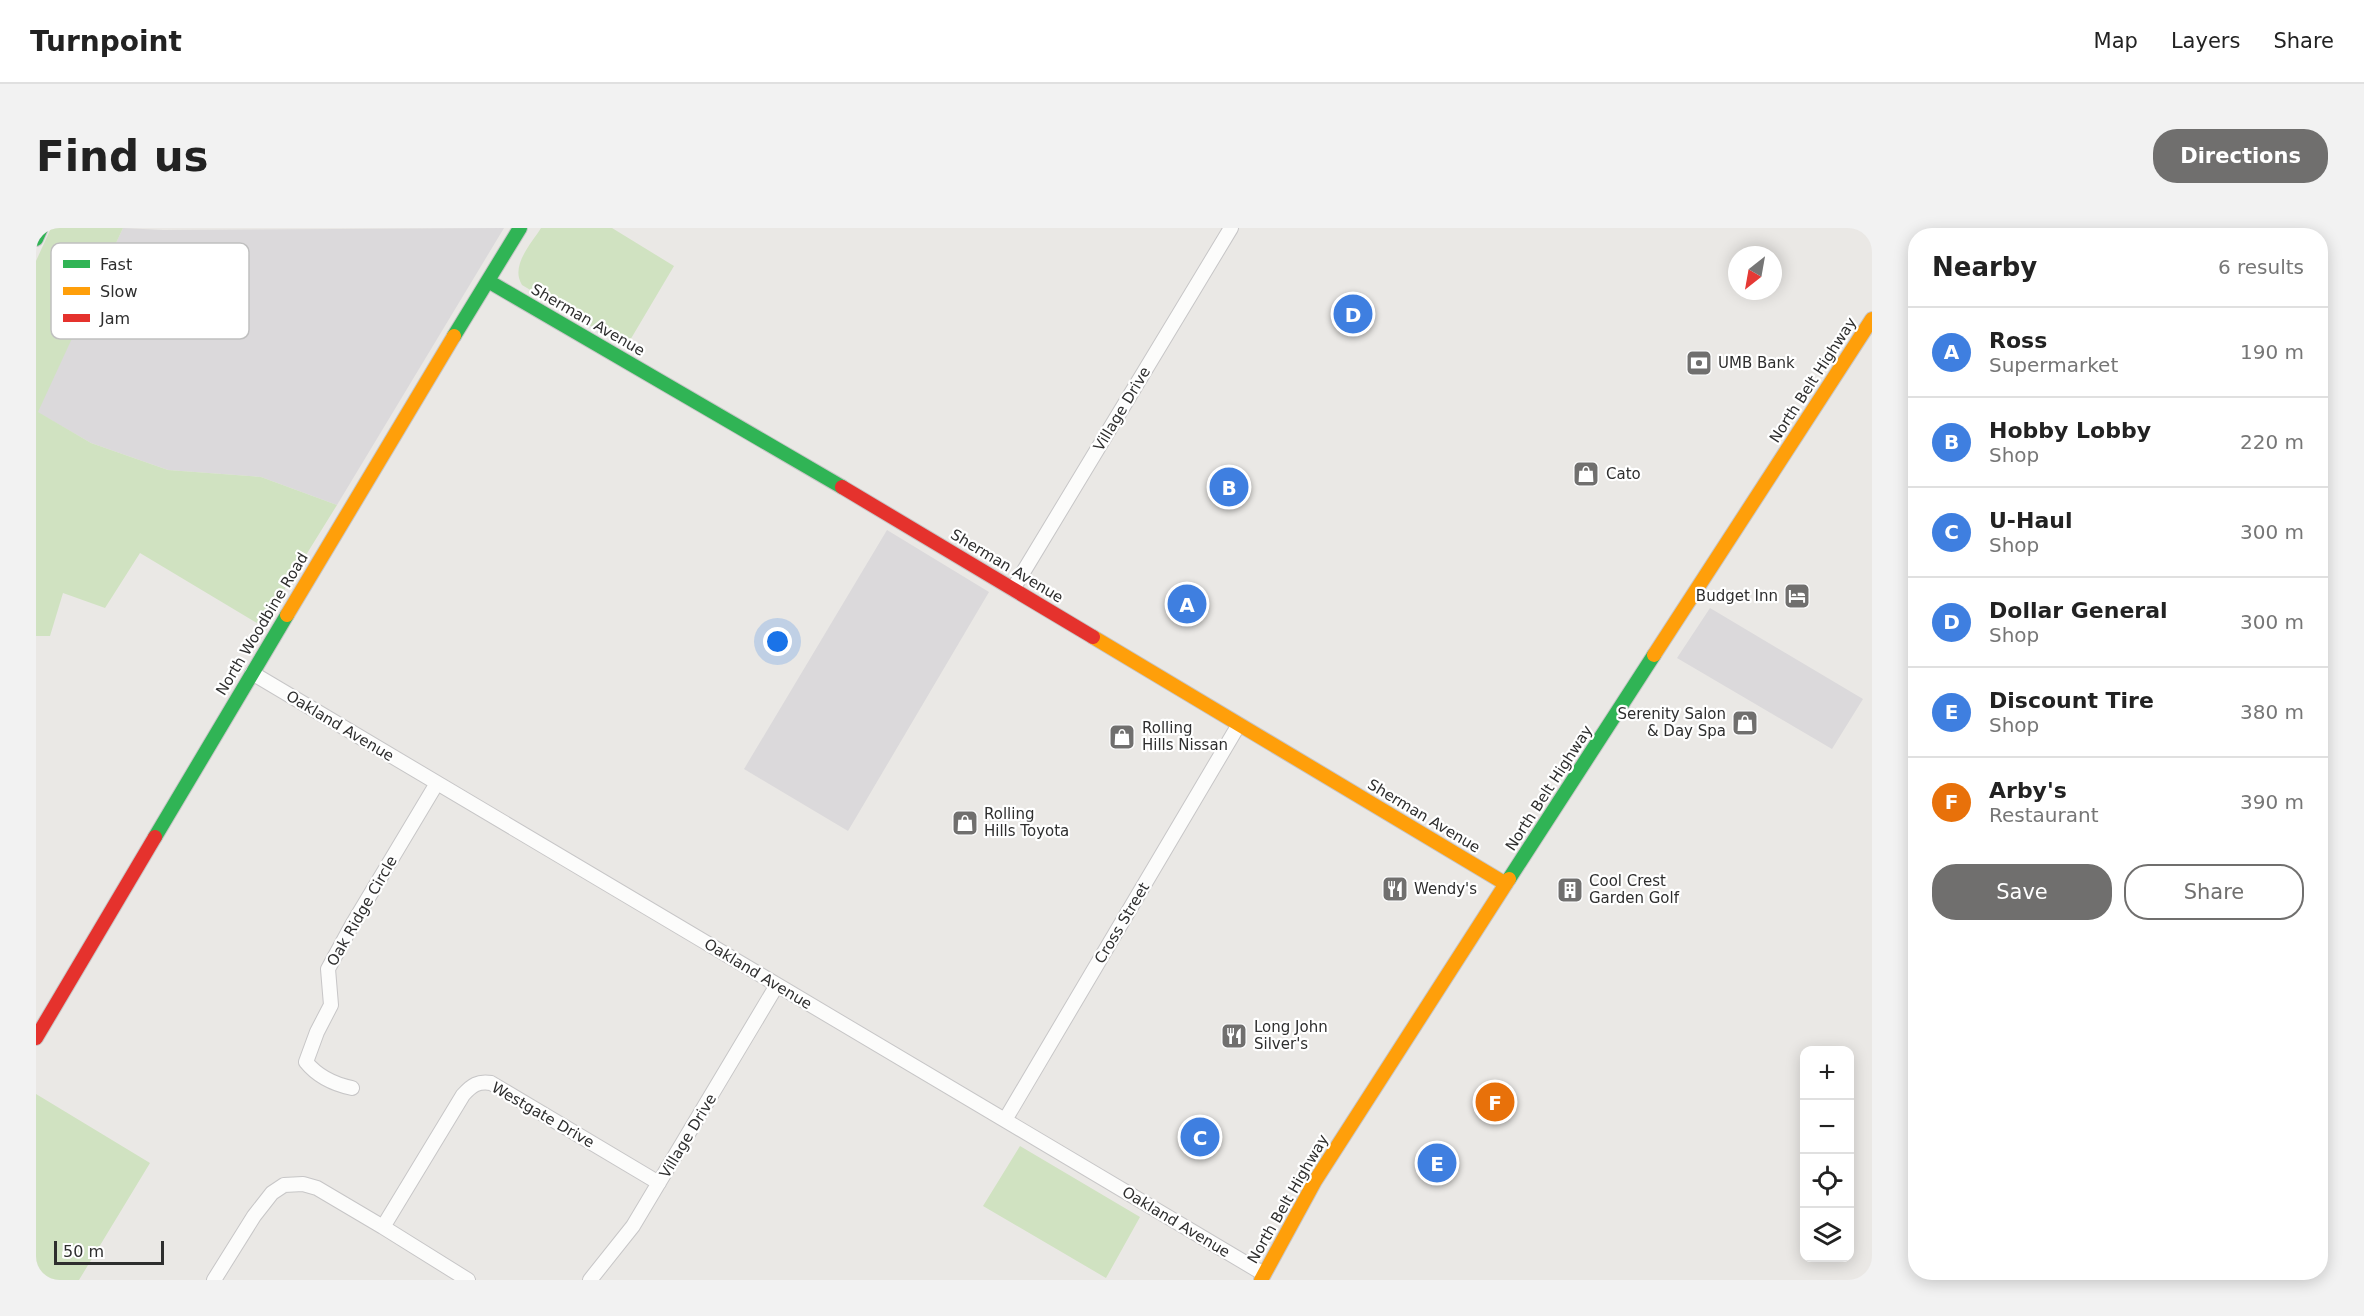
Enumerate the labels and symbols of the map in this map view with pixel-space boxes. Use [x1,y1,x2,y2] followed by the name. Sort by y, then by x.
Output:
[51,243,249,339] legend
[1728,246,1782,300] north arrow
[100,255,132,274] text: Fast
[528,280,648,360] street label: Sherman Avenue
[100,282,137,301] text: Slow
[1334,292,1372,337] pin: D
[99,309,130,328] text: Jam
[1766,314,1860,446] street label: North Belt Highway
[1684,348,1714,378] bank icon: UMB Bank
[1718,354,1795,372] place label: UMB Bank
[1090,364,1154,454] street label: Village Drive
[1571,459,1601,489] shop icon: Cato
[1210,464,1248,510] pin: B
[1606,465,1641,483] place label: Cato
[948,525,1066,607] street label: Sherman Avenue
[212,549,312,699] street label: North Woodbine Road
[1782,581,1812,611] hotel icon: Budget Inn
[1168,582,1206,626] pin: A
[1696,587,1778,605] place label: Budget Inn
[763,627,792,656] your location
[283,687,397,765] street label: Oakland Avenue
[1617,705,1726,740] place label: Serenity Salon & Day Spa
[1730,708,1760,738] shop icon: Serenity Salon & Day Spa
[1142,719,1228,754] place label: Rolling Hills Nissan
[1107,722,1137,752] shop icon: Rolling Hills Nissan
[1502,722,1596,854] street label: North Belt Highway
[1365,775,1483,857] street label: Sherman Avenue
[984,805,1069,840] place label: Rolling Hills Toyota
[950,808,980,838] shop icon: Rolling Hills Toyota
[323,853,401,969] street label: Oak Ridge Circle
[1589,872,1680,907] place label: Cool Crest Garden Golf
[1380,874,1410,904] restaurant icon: Wendy's
[1555,875,1585,905] building icon: Cool Crest Garden Golf
[1091,879,1153,967] street label: Cross Street
[1414,880,1477,898] place label: Wendy's
[701,935,815,1013] street label: Oakland Avenue
[1254,1018,1328,1053] place label: Long John Silver's
[1219,1021,1249,1051] restaurant icon: Long John Silver's
[489,1078,597,1152] street label: Westgate Drive
[1476,1080,1514,1124] pin: F
[656,1091,720,1181] street label: Village Drive
[1180,1114,1220,1160] pin: C
[1244,1131,1332,1267] street label: North Belt Highway
[1418,1140,1456,1186] pin: E
[1119,1183,1233,1261] street label: Oakland Avenue
[54,1238,164,1266] scale bar

